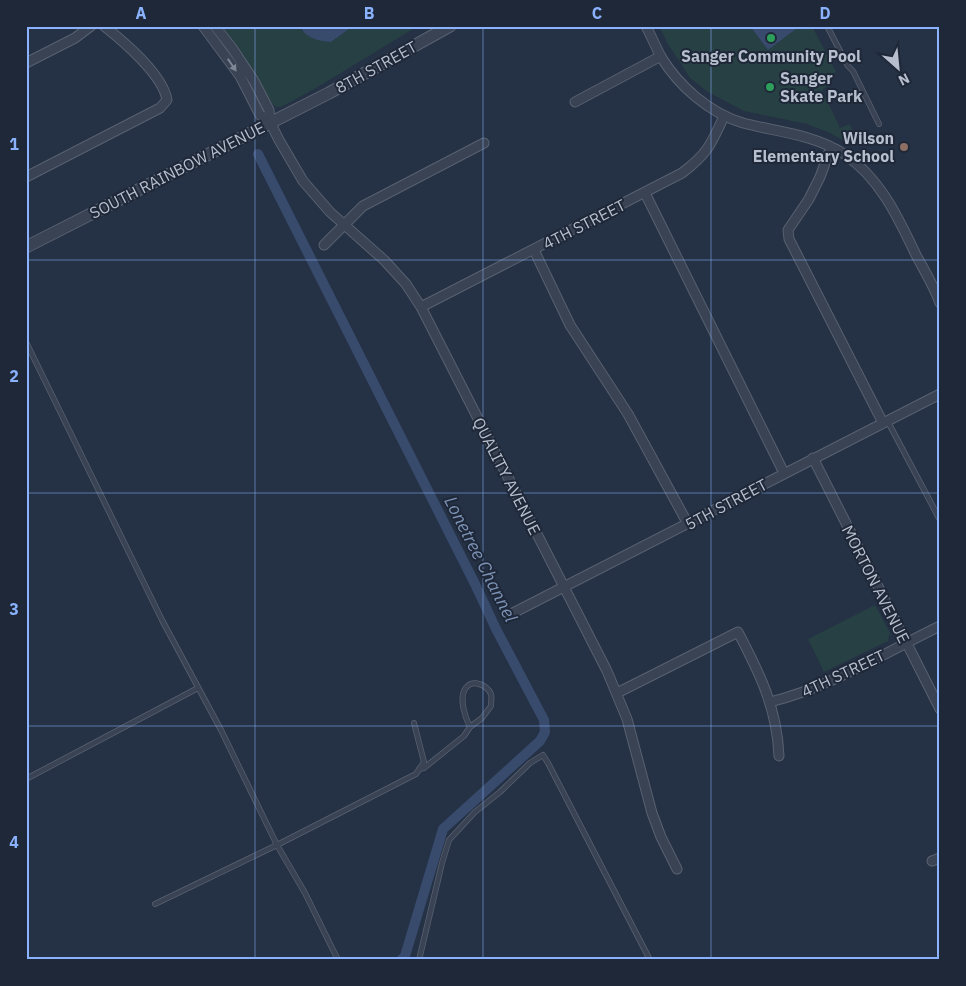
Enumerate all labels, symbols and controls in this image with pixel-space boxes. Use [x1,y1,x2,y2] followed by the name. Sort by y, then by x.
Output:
[136,3,147,23] text: A
[364,3,375,23] text: B
[592,3,602,23] text: C
[819,3,831,23] text: D
[765,32,777,44] marker: Sanger Community Pool
[332,36,420,98] street label: 8TH STREET
[874,42,924,92] north arrow
[681,46,861,66] place label: Sanger Community Pool
[227,58,237,72] one-way arrow
[780,68,863,106] place label: Sanger Skate Park
[895,69,913,90] text: N
[764,81,776,93] marker: Sanger Skate Park
[86,117,268,223] street label: SOUTH RAINBOW AVENUE
[753,128,894,166] place label: Wilson Elementary School
[9,134,19,154] text: 1
[898,141,910,153] marker: Wilson Elementary School
[539,195,629,253] street label: 4TH STREET
[9,366,19,386] text: 2
[469,414,545,538] street label: QUALITY AVENUE
[682,474,770,534] street label: 5TH STREET
[439,492,523,626] water label: Lonetree Channel
[838,522,914,646] street label: MORTON AVENUE
[9,599,19,619] text: 3
[798,645,888,701] street label: 4TH STREET
[9,832,19,852] text: 4

